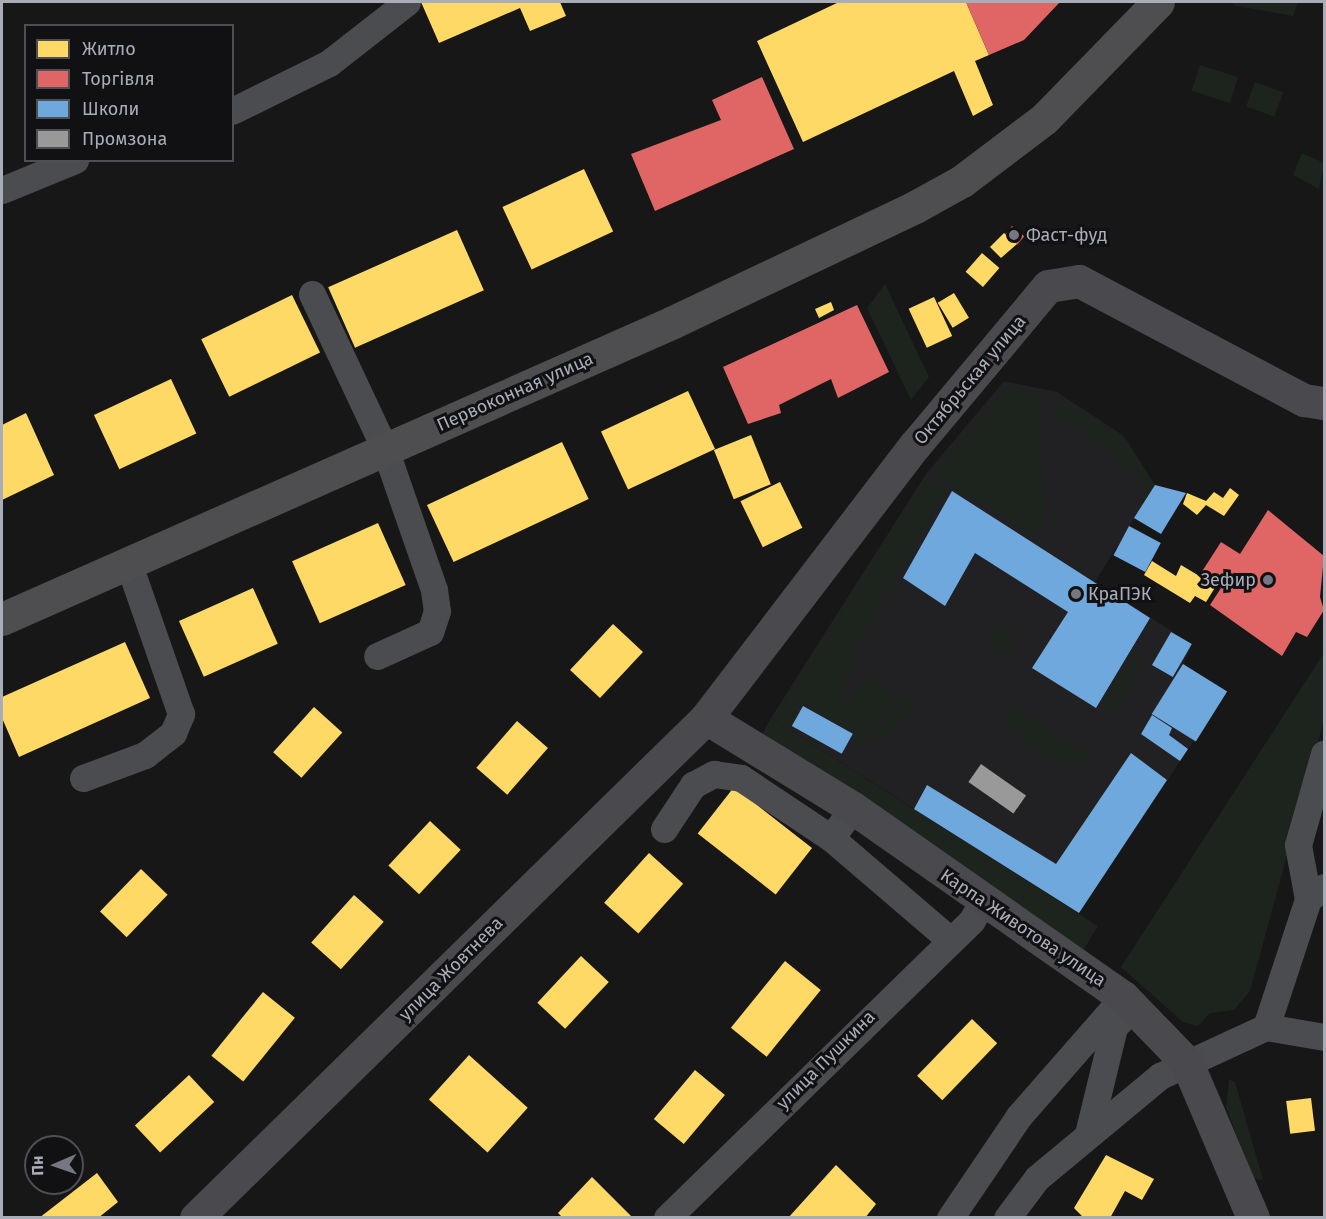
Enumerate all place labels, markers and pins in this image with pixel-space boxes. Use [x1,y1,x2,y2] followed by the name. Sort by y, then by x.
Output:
[1026,224,1107,246] place label: Фаст-фуд
[1007,228,1021,242] marker: Фаст-фуд
[1201,569,1256,591] place label: Зефир
[1261,573,1275,587] marker: Зефир
[1088,583,1151,605] place label: КраПЭК
[1069,587,1083,601] marker: КраПЭК

